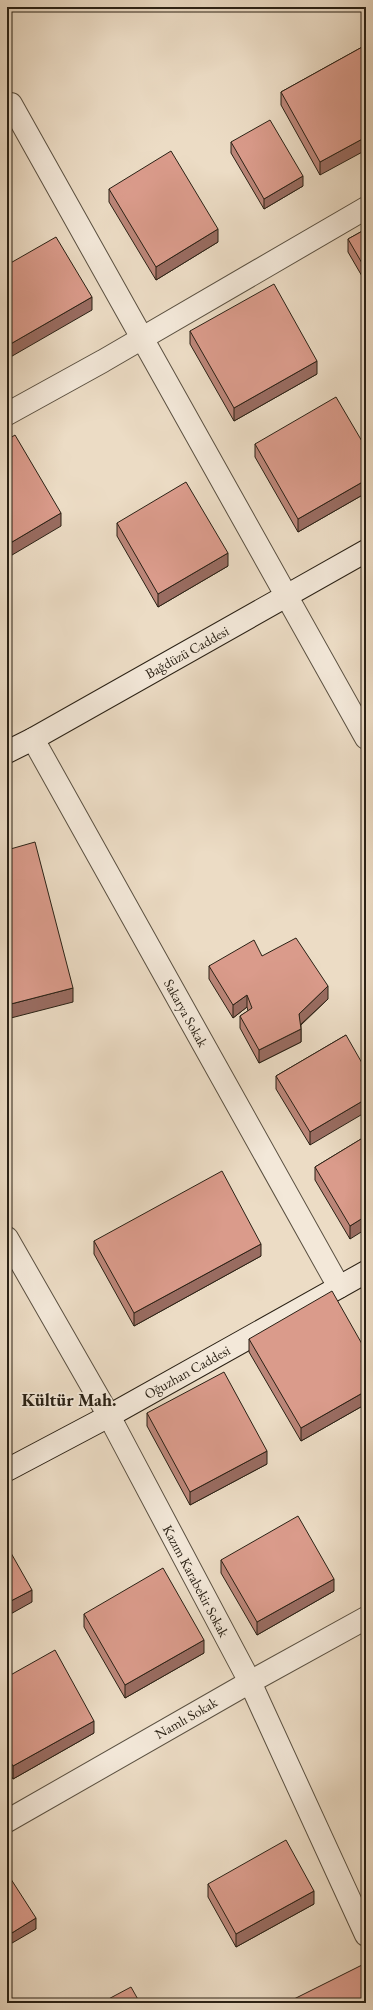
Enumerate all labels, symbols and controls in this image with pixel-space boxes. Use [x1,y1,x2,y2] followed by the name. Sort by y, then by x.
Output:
[142,621,232,682] street label: Bağdüzü Caddesi
[160,976,212,1051] street label: Sakarya Sokak
[141,1341,234,1403] street label: Oğuzhan Caddesi
[22,1388,116,1411] district label: Kültür Mah.
[159,1522,233,1641] street label: Kazım Karabekir Sokak
[152,1693,221,1743] street label: Namlı Sokak

